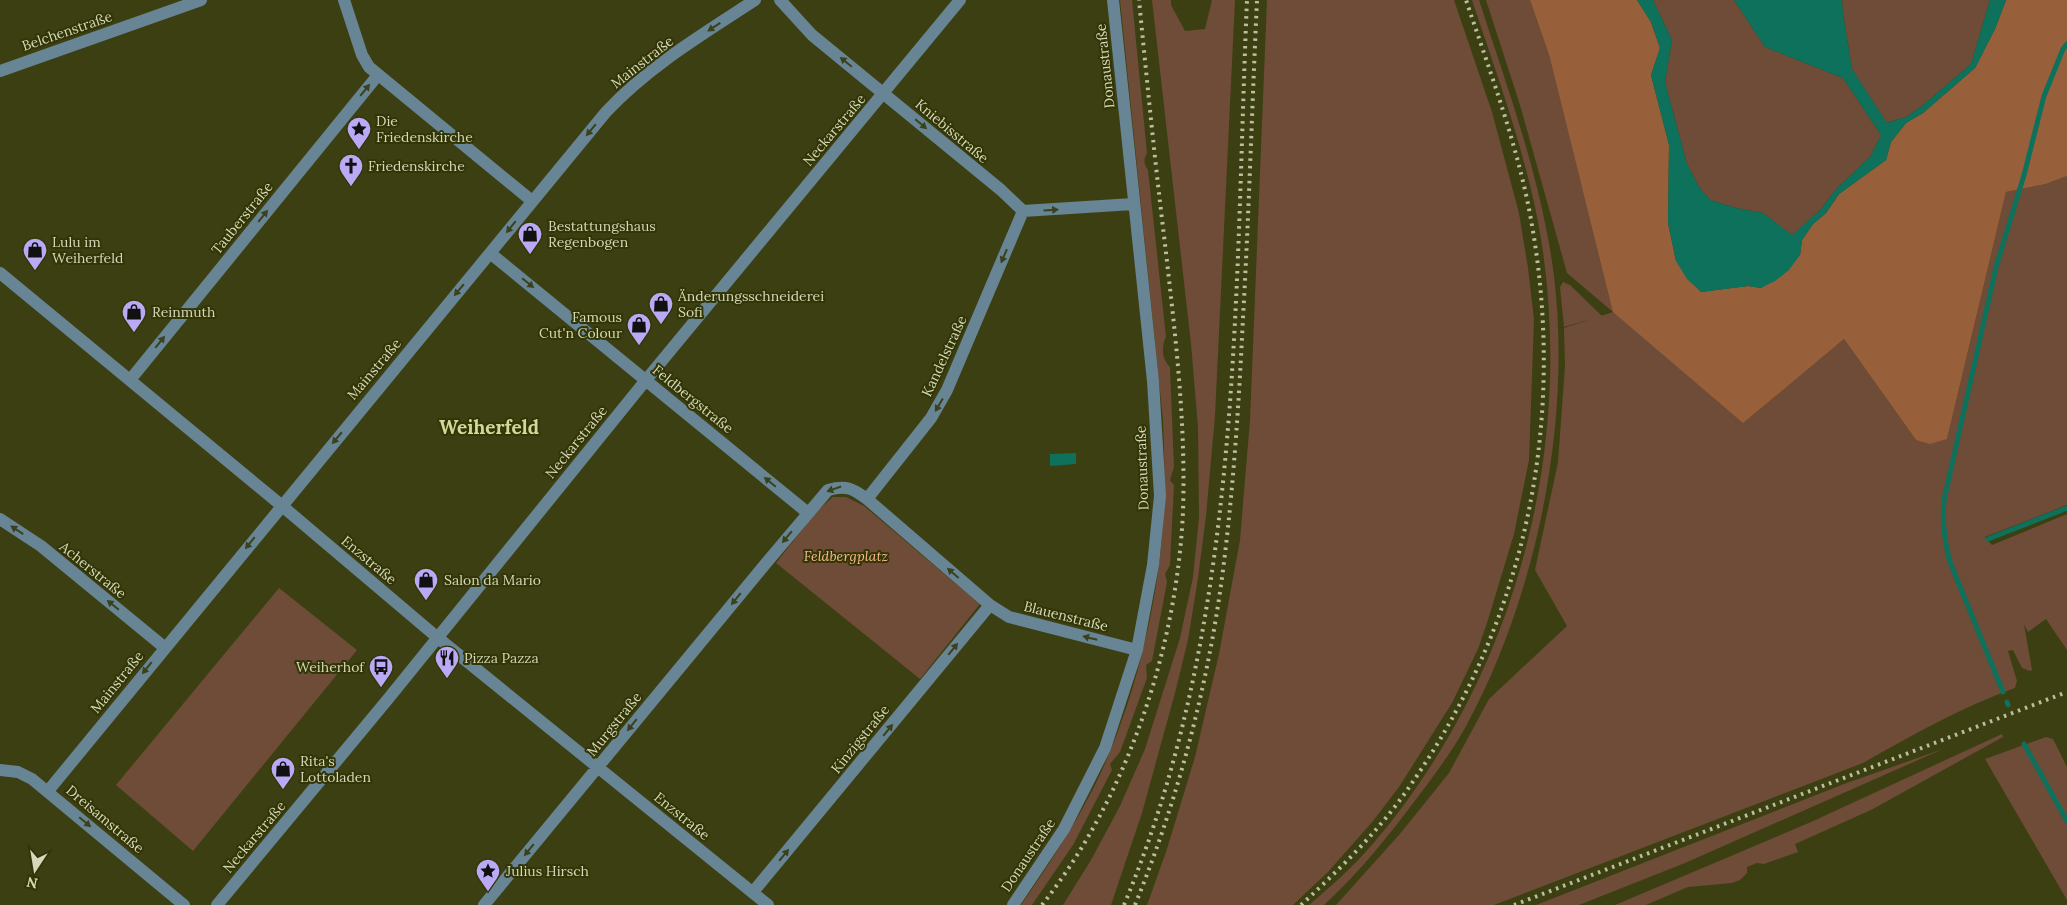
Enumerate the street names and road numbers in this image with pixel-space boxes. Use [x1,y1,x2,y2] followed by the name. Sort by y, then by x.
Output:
[20,7,115,55] street label: Belchenstraße
[1092,22,1118,109] street label: Donaustraße
[607,32,677,92] street label: Mainstraße
[799,90,870,170] street label: Neckarstraße
[912,95,993,167] street label: Kniebisstraße
[207,178,277,258] street label: Tauberstraße
[917,312,971,399] street label: Kandelstraße
[343,334,405,403] street label: Mainstraße
[649,361,737,437] street label: Feldbergstraße
[541,402,611,482] street label: Neckarstraße
[1132,425,1152,511] street label: Donaustraße
[338,532,401,589] street label: Enzstraße
[55,537,130,603] street label: Acherstraße
[1022,597,1110,635] street label: Blauenstraße
[86,647,148,717] street label: Mainstraße
[583,688,646,760] street label: Murgstraße
[827,701,893,777] street label: Kinzigstraße
[62,781,148,857] street label: Dreisamstraße
[650,788,714,844] street label: Enzstraße
[219,797,290,877] street label: Neckarstraße
[997,814,1059,895] street label: Donaustraße

